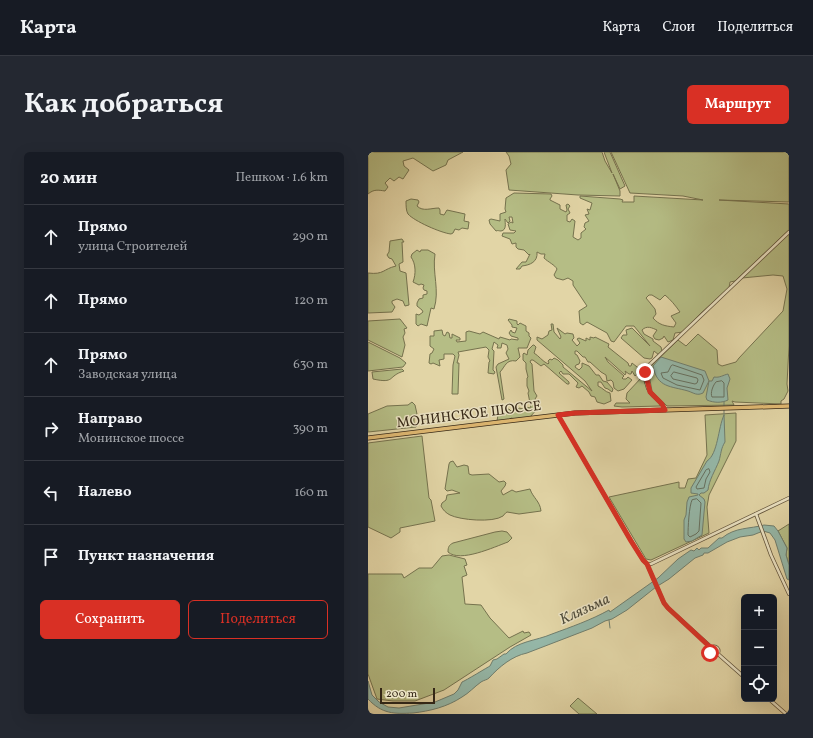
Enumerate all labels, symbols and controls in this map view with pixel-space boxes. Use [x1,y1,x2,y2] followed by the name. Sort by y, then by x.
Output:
[20,15,77,41] text: Карта
[602,18,640,37] text: Карта
[662,18,695,37] text: Слои
[717,18,793,37] text: Поделиться
[24,85,223,124] text: Как добраться
[687,85,789,124] button: Маршрут
[40,167,97,190] text: 20 мин
[235,169,328,187] text: Пешком · 1.6 km
[78,217,127,238] text: Прямо
[40,226,62,248] icon: ahead
[292,228,328,246] text: 290 m
[78,238,187,256] text: улица Строителей
[40,290,62,312] icon: ahead
[78,290,127,311] text: Прямо
[294,292,328,310] text: 120 m
[78,345,127,366] text: Прямо
[40,354,62,376] icon: ahead
[293,356,328,374] text: 630 m
[636,363,654,381] route end
[78,366,177,384] text: Заводская улица
[396,397,542,433] street label: МОНИНСКОЕ ШОССЕ
[78,409,142,430] text: Направо
[40,418,62,440] icon: right
[293,420,328,438] text: 390 m
[78,430,184,448] text: Монинское шоссе
[40,482,62,504] icon: left
[78,482,132,503] text: Налево
[294,484,328,502] text: 160 m
[40,546,62,568] icon: arrive
[78,546,214,567] text: Пункт назначения
[556,589,614,631] water label: Клязьма
[741,594,777,702] map controls
[741,594,777,630] button: +
[40,600,180,639] button: Сохранить
[188,600,328,639] button: Поделиться
[741,630,777,666] button: −
[701,644,719,662] route start
[741,666,777,702] button: locate
[380,686,435,705] scale bar
[386,687,417,702] text: 200 m

